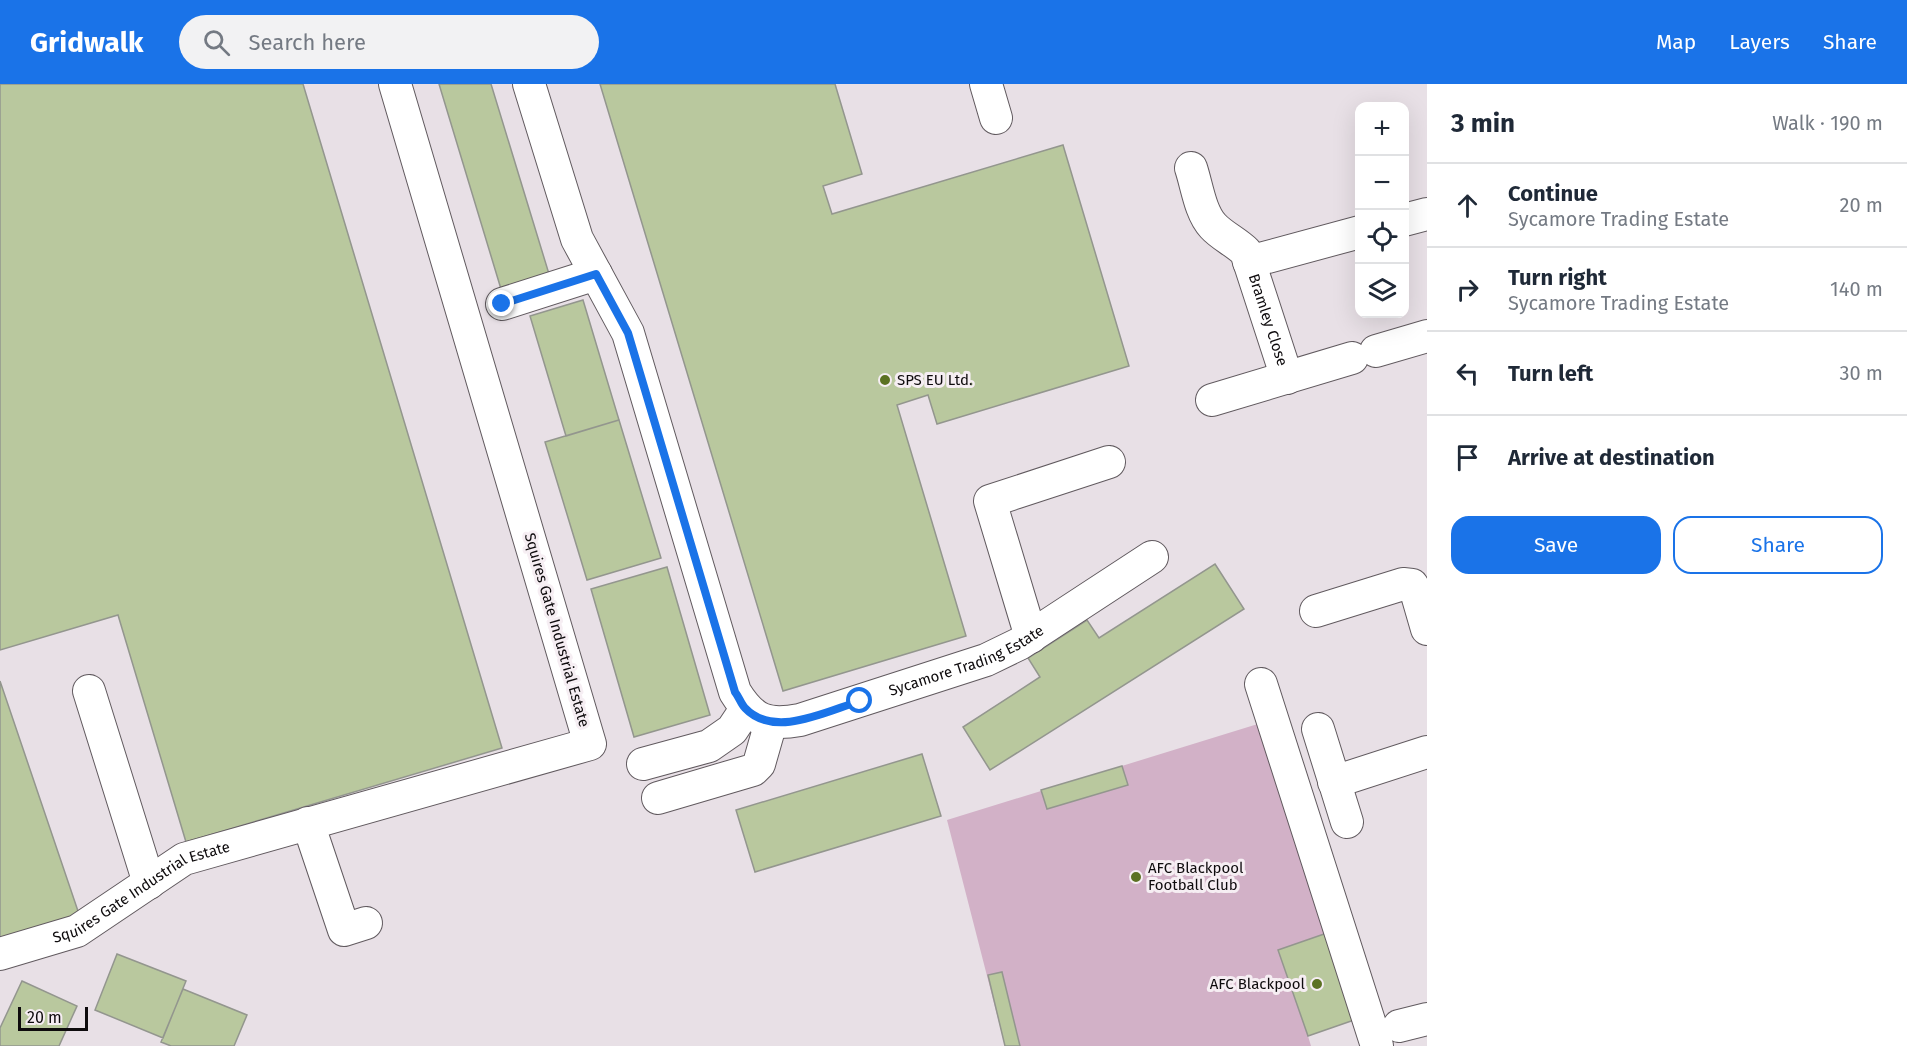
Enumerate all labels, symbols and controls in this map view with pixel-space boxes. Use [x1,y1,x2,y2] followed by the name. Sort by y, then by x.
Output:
[179,15,599,69] search box
[30,26,143,59] text: Gridwalk
[200,26,233,59] icon: search
[248,29,366,56] text: Search here
[1656,29,1696,55] text: Map
[1729,29,1790,55] text: Layers
[1823,29,1877,55] text: Share
[1355,102,1409,318] map controls
[1355,102,1409,156] button: +
[1451,108,1515,139] text: 3 min
[1772,111,1883,135] text: Walk · 190 m
[1355,156,1409,210] button: −
[1508,180,1598,207] text: Continue
[1451,189,1484,222] icon: ahead
[1840,193,1883,217] text: 20 m
[1508,207,1729,231] text: Sycamore Trading Estate
[1355,210,1409,264] button: locate
[1355,264,1409,318] button: layers
[1508,264,1607,291] text: Turn right
[1245,272,1291,368] street label: Bramley Close
[1451,273,1484,306] icon: right
[1830,277,1883,301] text: 140 m
[488,290,514,316] route end
[1508,291,1729,315] text: Sycamore Trading Estate
[1451,357,1484,390] icon: left
[1508,360,1593,387] text: Turn left
[1839,361,1883,385] text: 30 m
[897,371,973,389] place label: SPS EU Ltd.
[878,373,892,387] marker: SPS EU Ltd.
[1451,441,1484,474] icon: arrive
[1508,444,1715,471] text: Arrive at destination
[1451,516,1661,574] button: Save
[1673,516,1883,574] button: Share
[521,531,593,729] street label: Squires Gate Industrial Estate
[886,621,1047,700] street label: Sycamore Trading Estate
[846,687,872,713] route start
[50,837,232,947] street label: Squires Gate Industrial Estate
[1148,859,1244,894] place label: AFC Blackpool Football Club
[1129,870,1143,884] marker: AFC Blackpool Football Club
[1210,975,1306,993] place label: AFC Blackpool
[1310,977,1324,991] marker: AFC Blackpool
[18,1004,88,1032] scale bar
[27,1008,62,1027] text: 20 m

